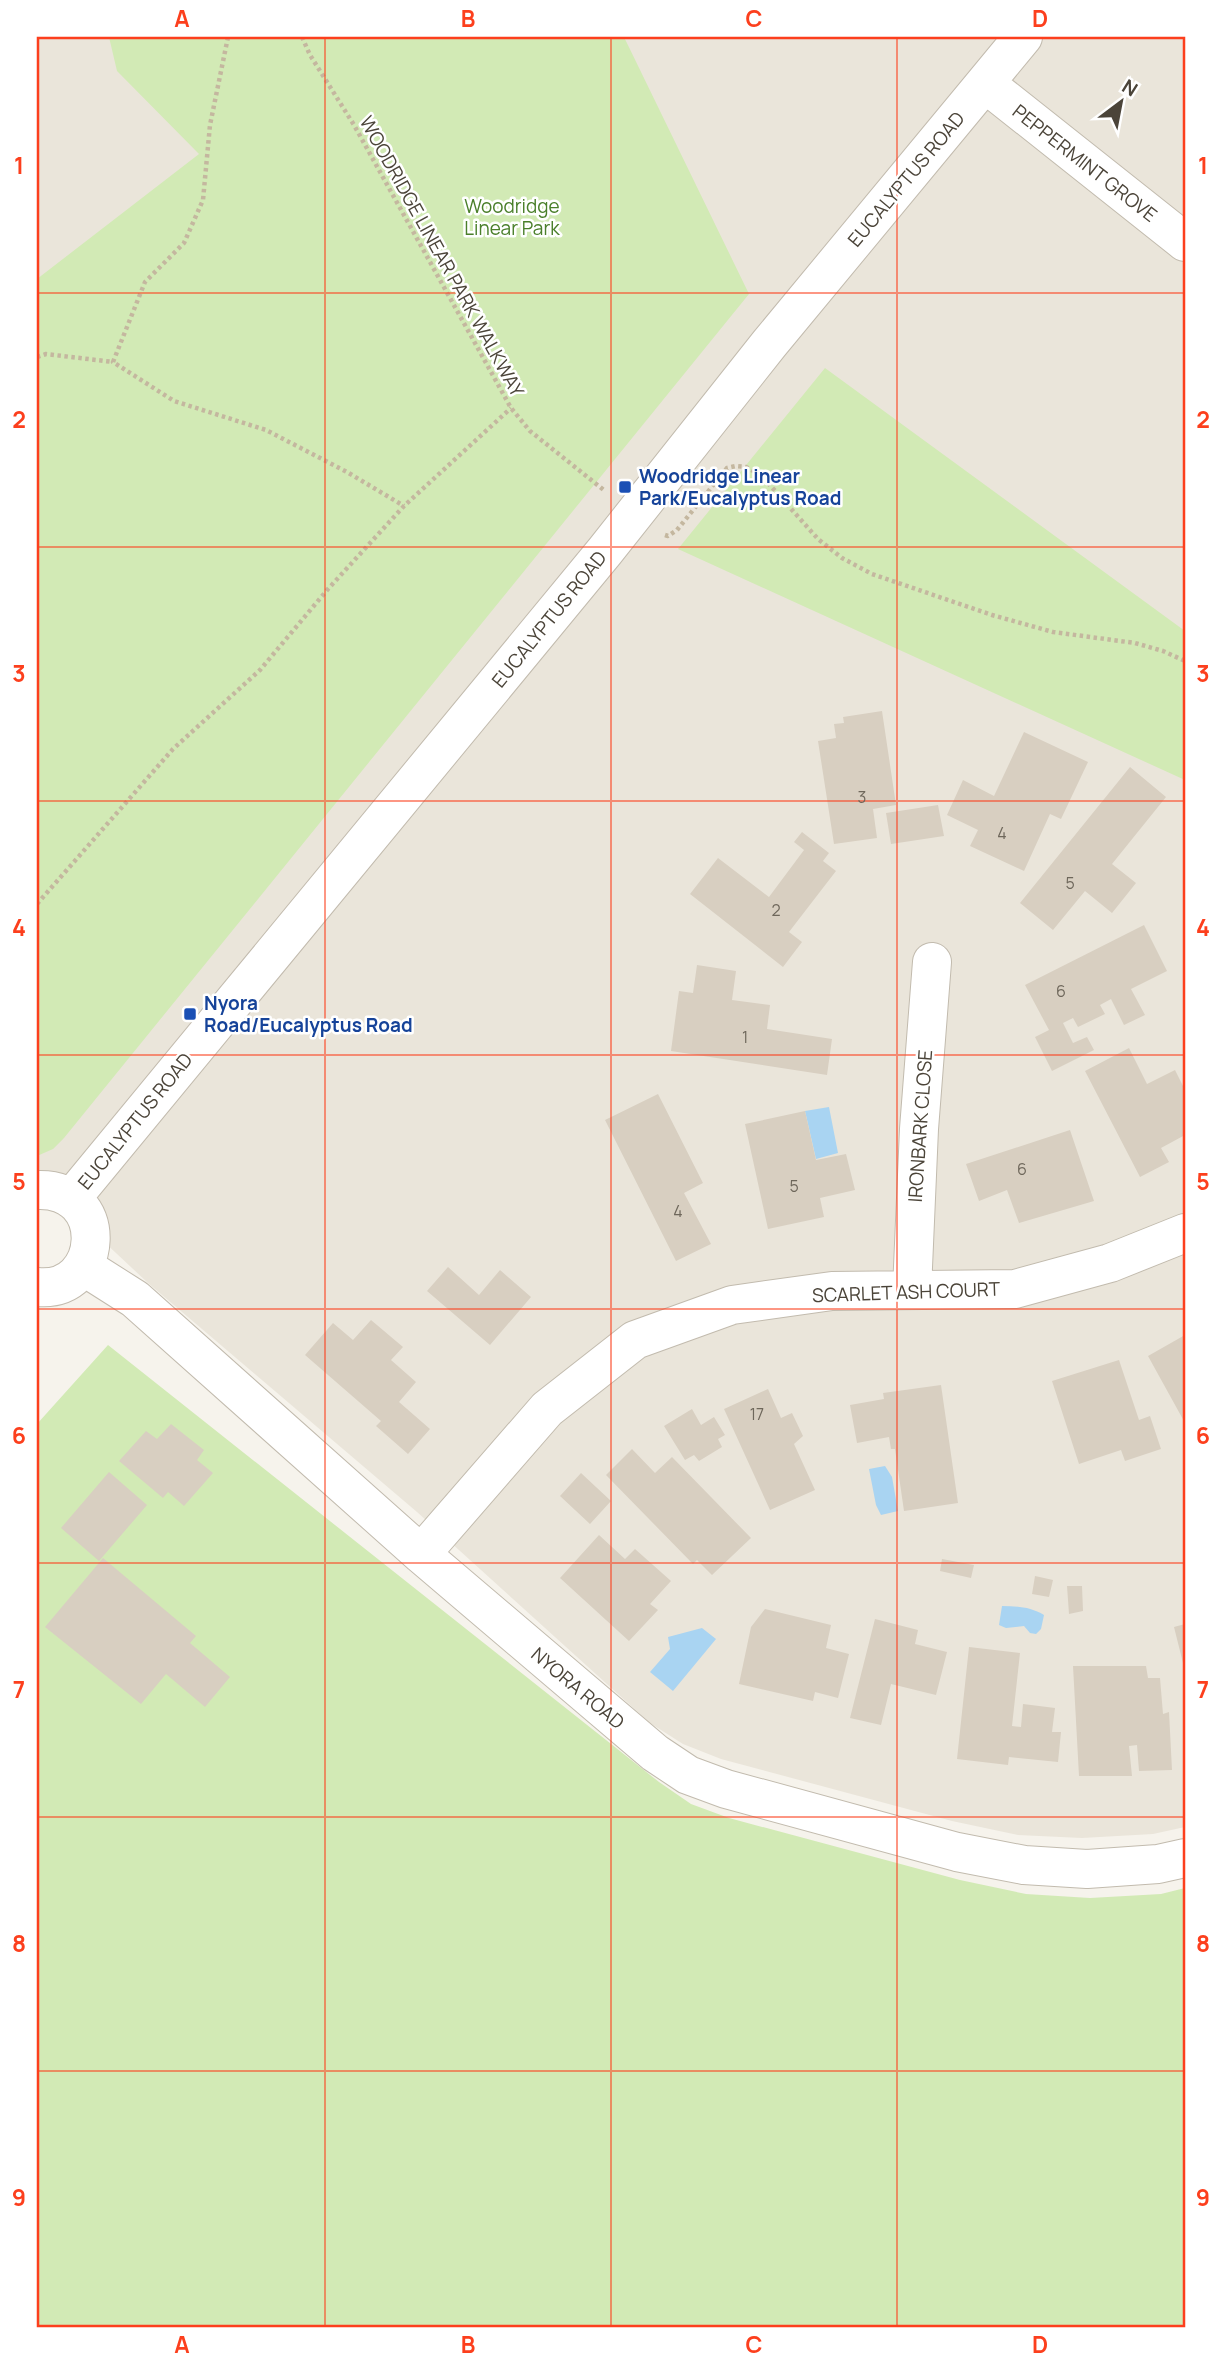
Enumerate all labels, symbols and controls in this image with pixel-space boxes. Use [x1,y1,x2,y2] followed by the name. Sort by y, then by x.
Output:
[174,2,190,34] text: A
[461,2,475,34] text: B
[746,2,763,34] text: C
[1032,2,1048,34] text: D
[1086,66,1156,136] north arrow
[1117,73,1143,102] text: N
[1007,98,1163,228] street label: PEPPERMINT GROVE
[842,106,970,252] street label: EUCALYPTUS ROAD
[354,111,530,401] street label: WOODRIDGE LINEAR PARK WALKWAY
[14,149,24,181] text: 1
[1198,149,1208,181] text: 1
[464,193,560,241] park label: Woodridge Linear Park
[12,403,26,435] text: 2
[1196,403,1210,435] text: 2
[639,463,841,511] place label: Woodridge Linear Park/Eucalyptus Road
[617,479,633,495] marker: Woodridge Linear Park/Eucalyptus Road
[486,545,612,693] street label: EUCALYPTUS ROAD
[12,657,26,689] text: 3
[1196,657,1210,689] text: 3
[858,786,866,808] house number: 3
[997,822,1007,844] house number: 4
[1065,872,1075,894] house number: 5
[771,899,781,921] house number: 2
[12,911,26,943] text: 4
[1196,911,1210,943] text: 4
[1056,980,1066,1002] house number: 6
[204,990,413,1038] place label: Nyora Road/Eucalyptus Road
[182,1006,198,1022] marker: Nyora Road/Eucalyptus Road
[742,1026,748,1048] house number: 1
[72,1047,198,1195] street label: EUCALYPTUS ROAD
[902,1049,938,1203] street label: IRONBARK CLOSE
[1017,1158,1027,1180] house number: 6
[12,1165,26,1197] text: 5
[1196,1165,1210,1197] text: 5
[789,1175,799,1197] house number: 5
[673,1200,683,1222] house number: 4
[811,1276,1001,1308] street label: SCARLET ASH COURT
[750,1403,764,1425] house number: 17
[12,1419,26,1451] text: 6
[1196,1419,1210,1451] text: 6
[526,1641,630,1735] street label: NYORA ROAD
[13,1673,25,1705] text: 7
[1197,1673,1209,1705] text: 7
[12,1927,26,1959] text: 8
[1196,1927,1210,1959] text: 8
[12,2181,26,2213] text: 9
[1196,2181,1210,2213] text: 9
[174,2328,190,2360] text: A
[461,2328,475,2360] text: B
[746,2328,763,2360] text: C
[1032,2328,1048,2360] text: D

